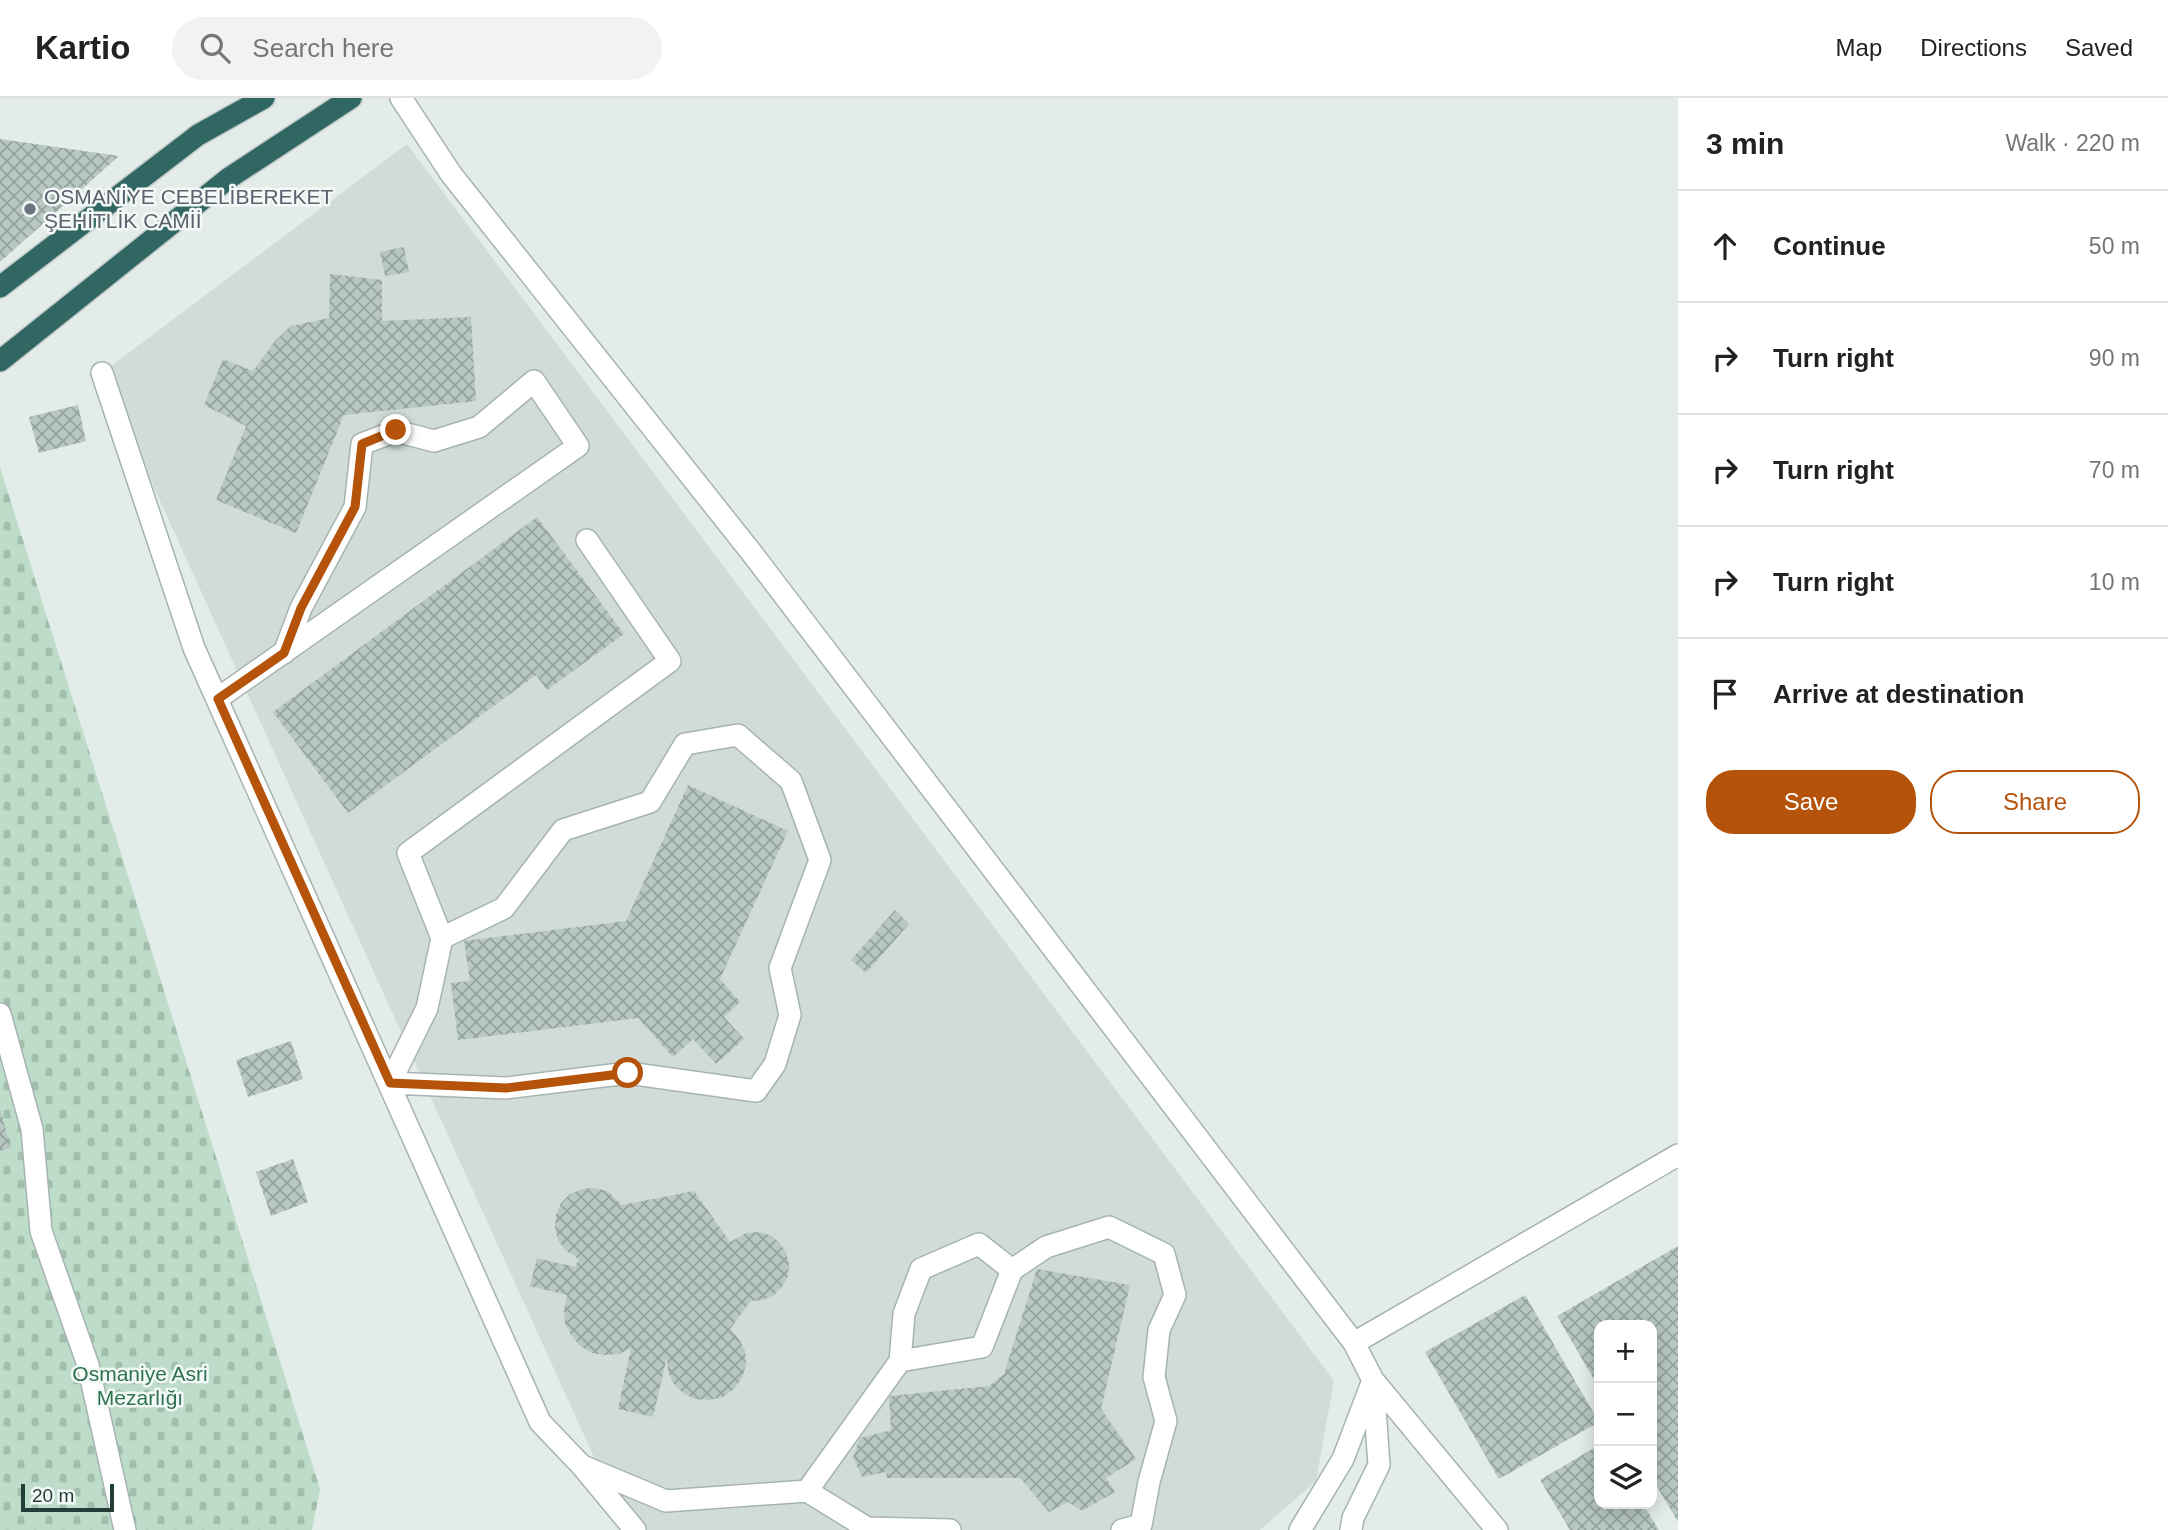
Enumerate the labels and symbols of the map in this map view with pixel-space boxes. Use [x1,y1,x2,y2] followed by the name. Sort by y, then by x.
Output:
[44,185,334,232] place label: OSMANİYE CEBELİBEREKET ŞEHİTLİK CAMİİ
[22,201,38,217] marker: OSMANİYE CEBELİBEREKET ŞEHİTLİK CAMİİ
[380,414,411,445] route end
[612,1057,643,1088] route start
[72,1362,208,1409] park label: Osmaniye Asri Mezarlığı
[21,1481,114,1513] scale bar

